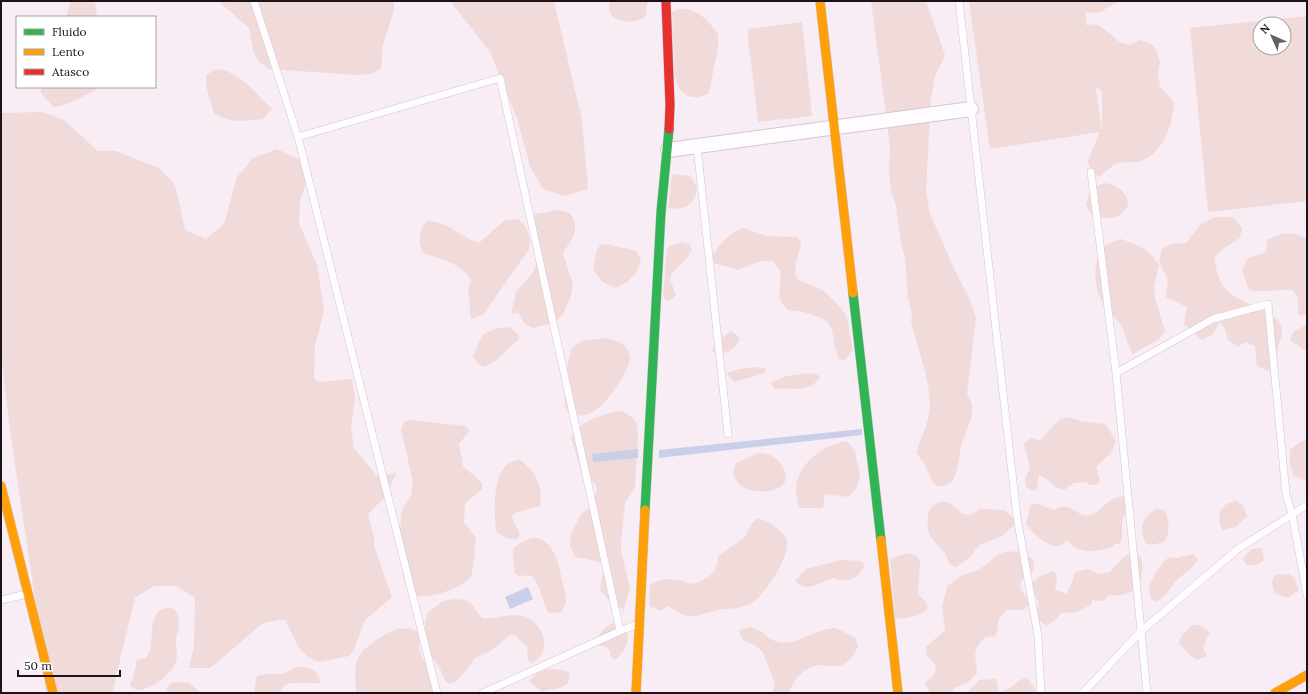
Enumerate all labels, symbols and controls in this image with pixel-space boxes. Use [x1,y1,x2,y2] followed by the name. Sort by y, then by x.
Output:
[16,16,156,88] legend
[1252,16,1292,56] north arrow
[1257,21,1273,37] text: N
[52,24,87,39] text: Fluido
[52,44,84,59] text: Lento
[51,64,89,79] text: Atasco
[18,652,120,678] scale bar
[24,658,52,673] text: 50 m

